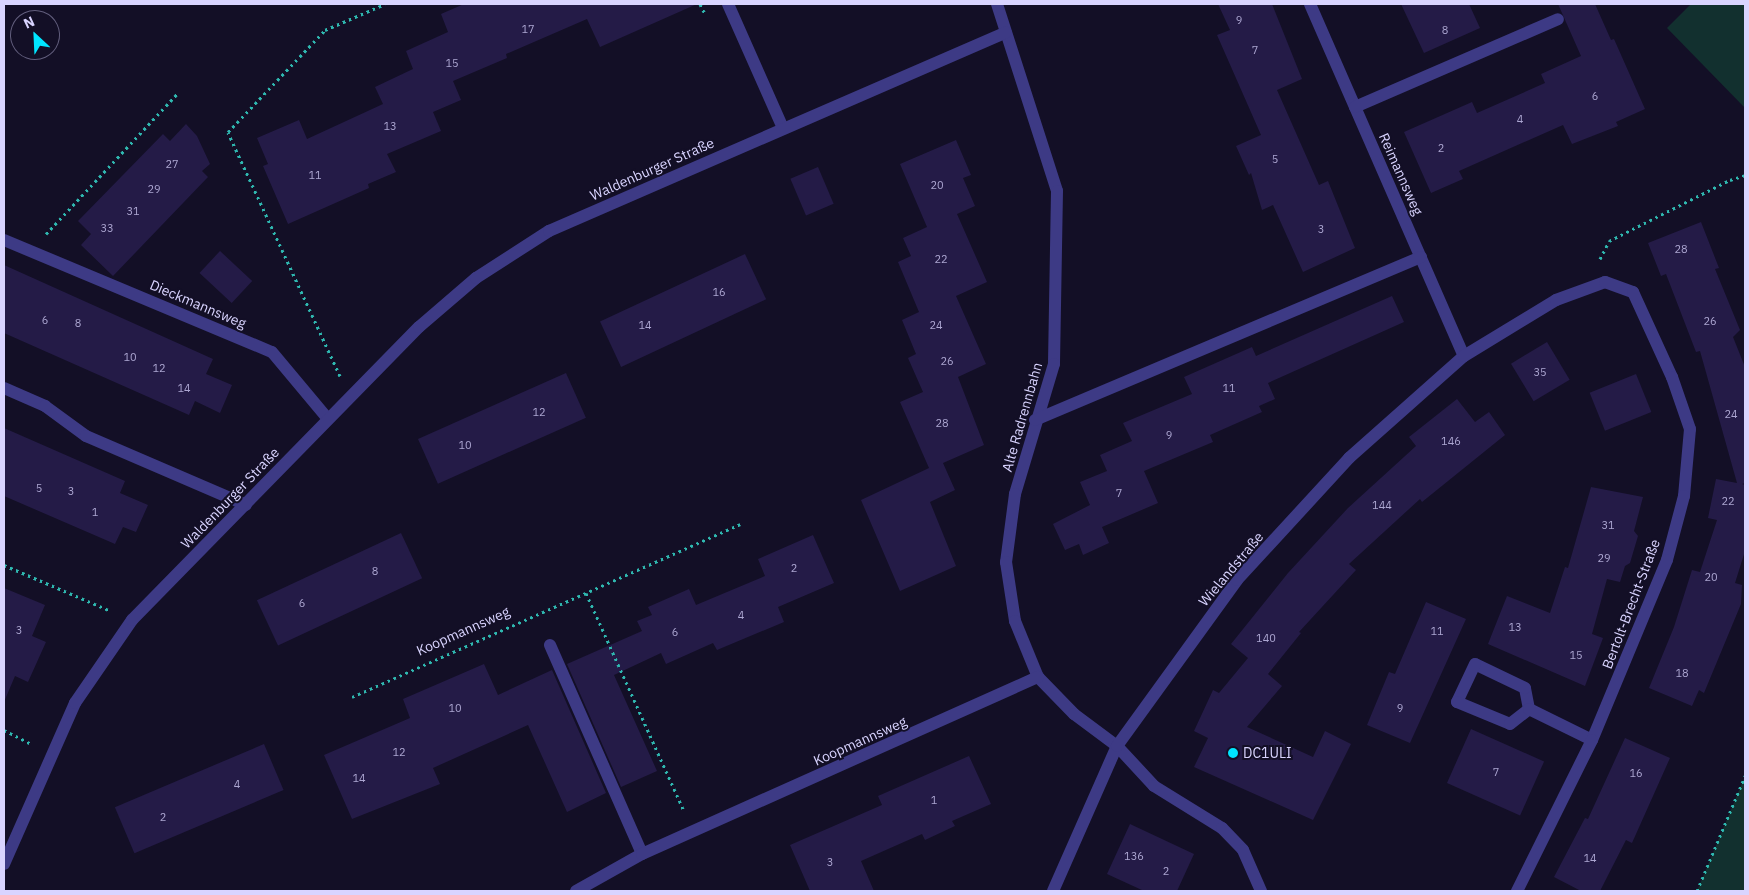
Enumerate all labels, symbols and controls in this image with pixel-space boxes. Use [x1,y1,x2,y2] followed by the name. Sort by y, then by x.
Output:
[10,10,60,60] north arrow
[21,12,37,33] text: N
[1236,13,1242,27] house number: 9
[521,22,535,36] house number: 17
[1442,23,1448,37] house number: 8
[1252,43,1258,57] house number: 7
[445,56,459,70] house number: 15
[1592,89,1598,103] house number: 6
[1517,112,1523,126] house number: 4
[383,119,397,133] house number: 13
[1375,130,1427,218] street label: Reimannsweg
[587,134,717,204] street label: Waldenburger Straße
[1438,141,1444,155] house number: 2
[1272,152,1278,166] house number: 5
[165,157,179,171] house number: 27
[308,168,322,182] house number: 11
[930,178,944,192] house number: 20
[147,182,161,196] house number: 29
[126,204,140,218] house number: 31
[100,221,114,235] house number: 33
[1318,222,1324,236] house number: 3
[1674,242,1688,256] house number: 28
[934,252,948,266] house number: 22
[147,276,249,332] street label: Dieckmannsweg
[712,285,726,299] house number: 16
[42,313,48,327] house number: 6
[1703,314,1717,328] house number: 26
[75,316,81,330] house number: 8
[638,318,652,332] house number: 14
[929,318,943,332] house number: 24
[123,350,137,364] house number: 10
[940,354,954,368] house number: 26
[998,360,1046,474] street label: Alte Radrennbahn
[152,361,166,375] house number: 12
[1533,365,1547,379] house number: 35
[177,381,191,395] house number: 14
[1222,381,1236,395] house number: 11
[532,405,546,419] house number: 12
[1724,407,1738,421] house number: 24
[935,416,949,430] house number: 28
[1166,428,1172,442] house number: 9
[1441,434,1461,448] house number: 146
[458,438,472,452] house number: 10
[177,444,283,552] street label: Waldenburger Straße
[36,481,42,495] house number: 5
[68,484,74,498] house number: 3
[1116,486,1122,500] house number: 7
[1721,494,1735,508] house number: 22
[1372,498,1392,512] house number: 144
[92,505,98,519] house number: 1
[1601,518,1615,532] house number: 31
[1195,528,1267,610] street label: Wielandstraße
[1598,537,1664,671] street label: Bertolt-Brecht-Straße
[1597,551,1611,565] house number: 29
[791,561,797,575] house number: 2
[372,564,378,578] house number: 8
[1704,570,1718,584] house number: 20
[299,596,305,610] house number: 6
[414,603,512,659] street label: Koopmannsweg
[738,608,744,622] house number: 4
[1508,620,1522,634] house number: 13
[16,623,22,637] house number: 3
[1430,624,1444,638] house number: 11
[672,625,678,639] house number: 6
[1256,631,1276,645] house number: 140
[1569,648,1583,662] house number: 15
[1675,666,1689,680] house number: 18
[448,701,462,715] house number: 10
[1397,701,1403,715] house number: 9
[811,713,909,769] street label: Koopmannsweg
[392,745,406,759] house number: 12
[1243,745,1292,761] place label: DC1ULI
[1227,747,1239,759] marker: DC1ULI
[1493,765,1499,779] house number: 7
[1629,766,1643,780] house number: 16
[352,771,366,785] house number: 14
[234,777,240,791] house number: 4
[931,793,937,807] house number: 1
[160,810,166,824] house number: 2
[1124,849,1144,863] house number: 136
[1583,851,1597,865] house number: 14
[827,855,833,869] house number: 3
[1163,864,1169,878] house number: 2

